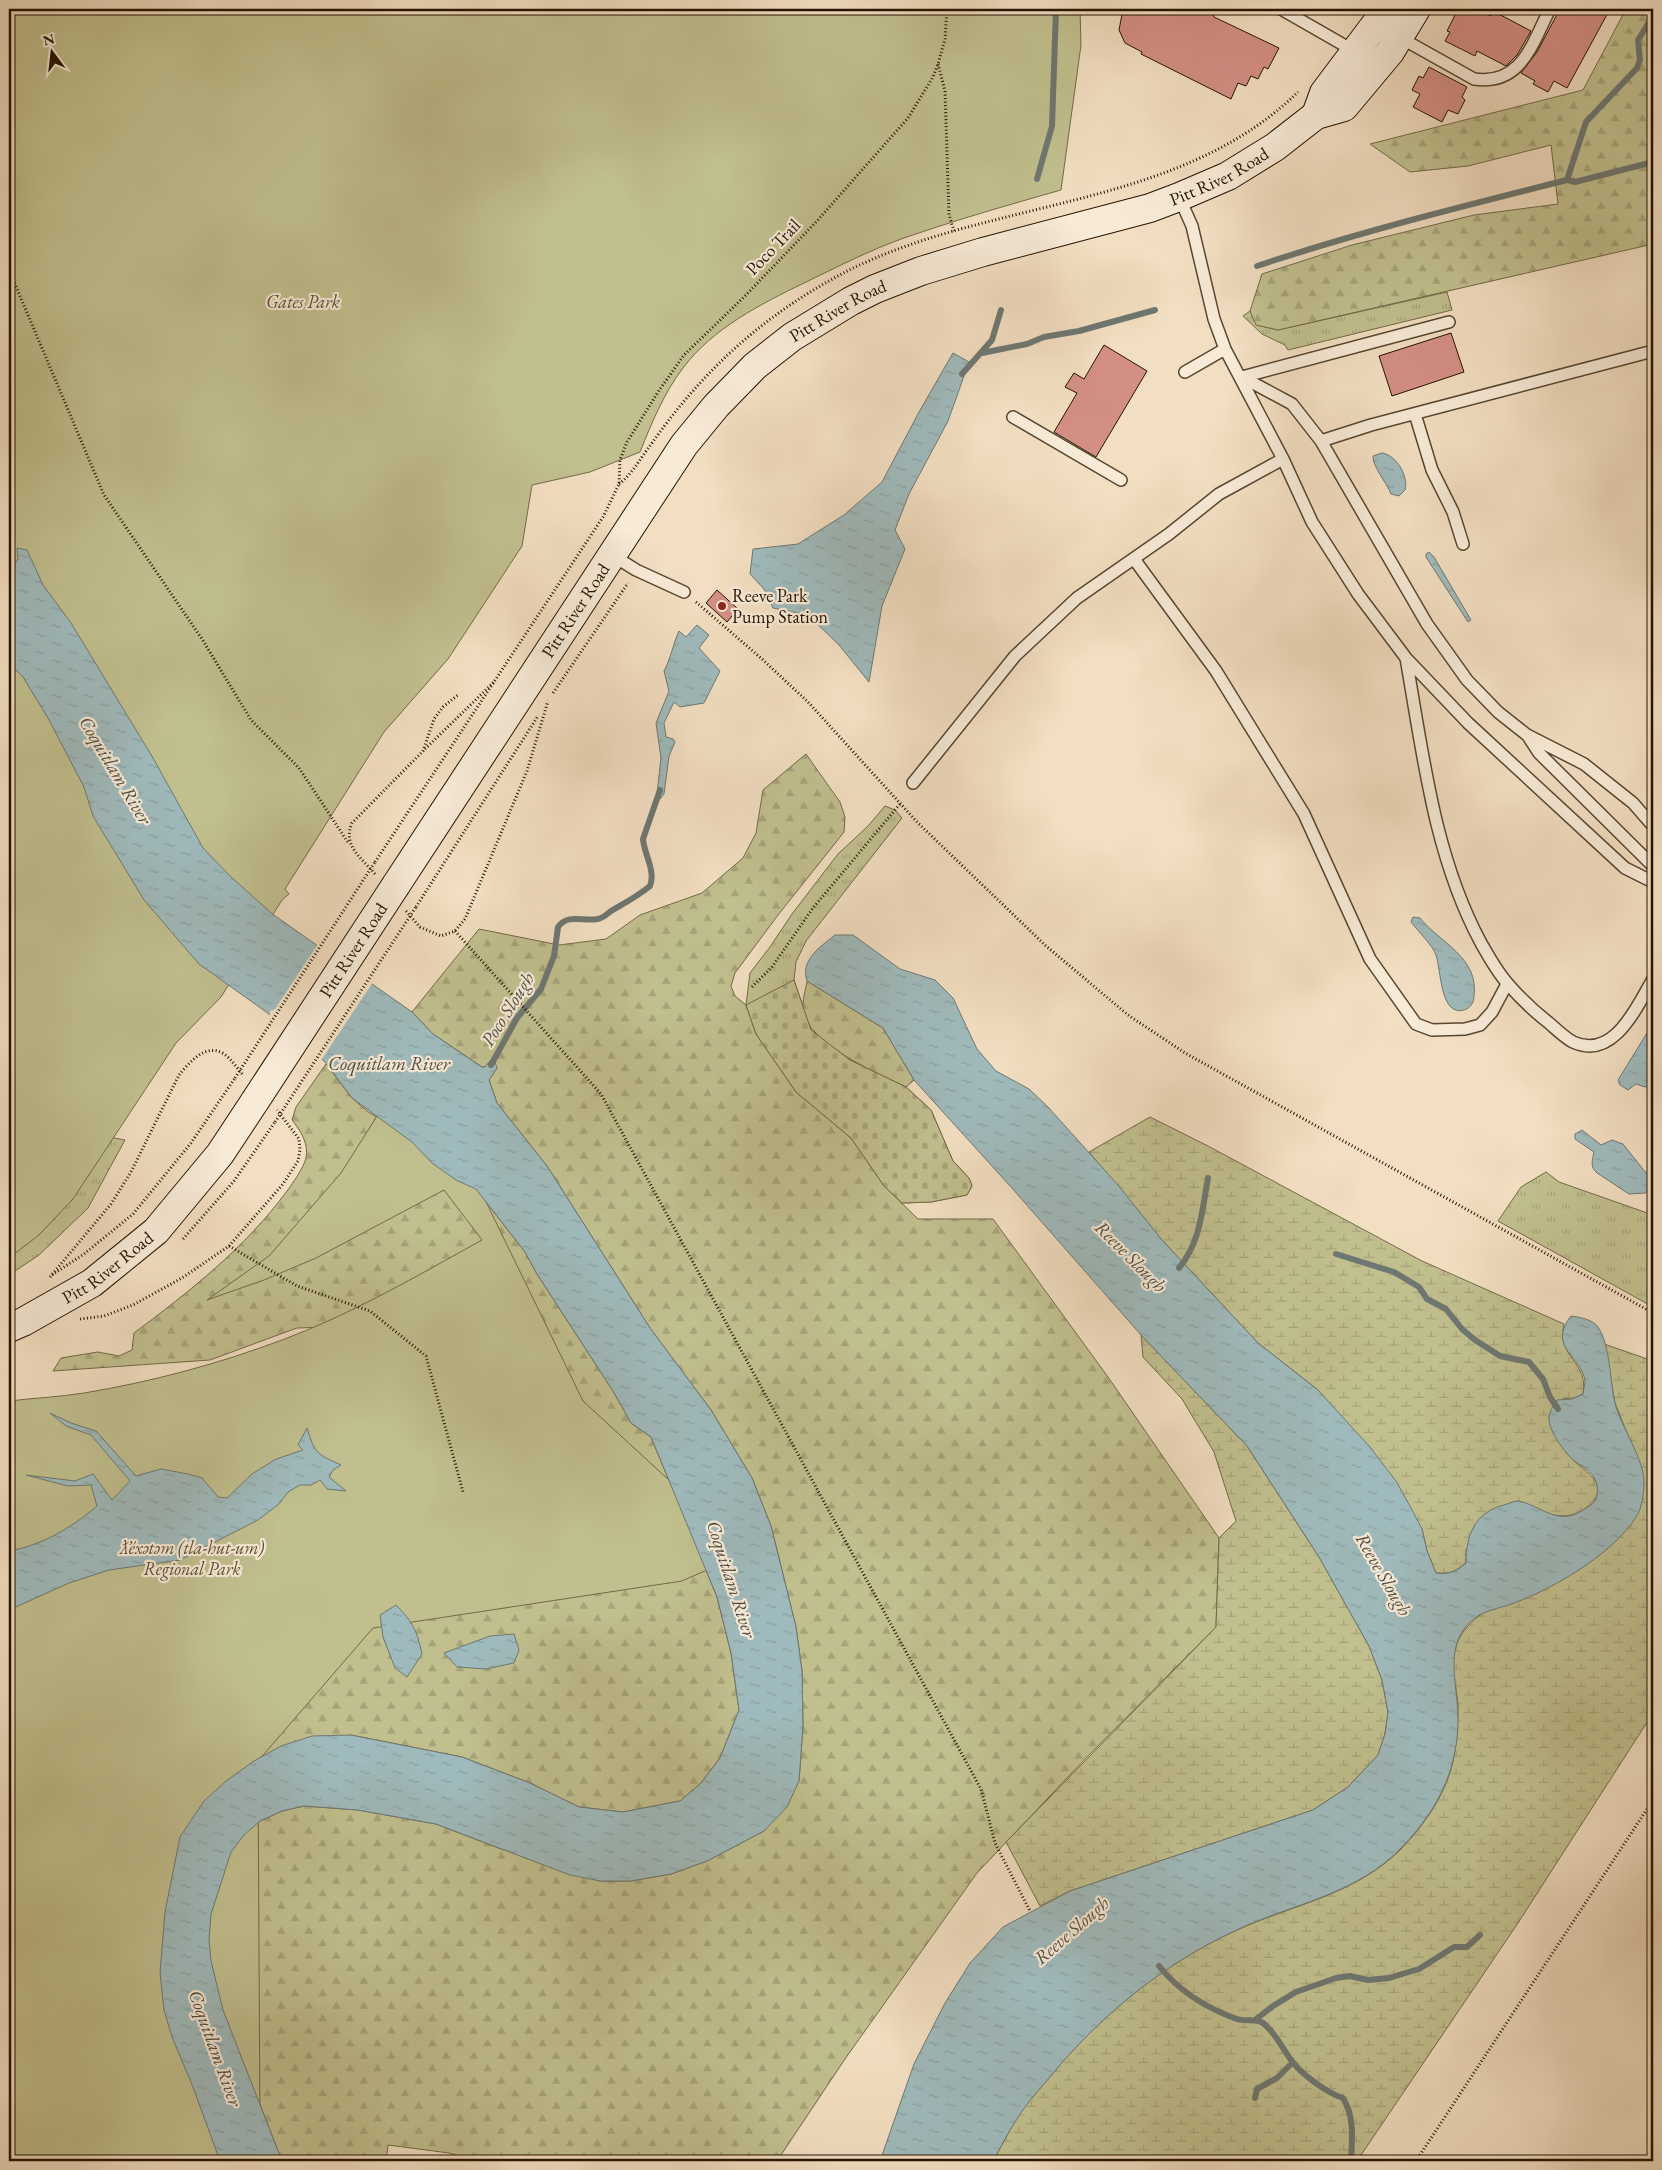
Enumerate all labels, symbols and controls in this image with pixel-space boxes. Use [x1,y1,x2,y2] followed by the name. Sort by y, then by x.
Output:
[28,28,78,78] north arrow
[41,29,57,50] text: N
[1166,141,1273,211] street label: Pitt River Road
[740,214,805,280] street label: Poco Trail
[785,273,890,347] street label: Pitt River Road
[266,290,340,313] park label: Gates Park
[536,558,615,662] street label: Pitt River Road
[732,584,829,628] place label: Reeve Park Pump Station
[716,600,728,612] marker: Reeve Park Pump Station
[73,712,158,830] water label: Coquitlam River
[314,898,393,1002] street label: Pitt River Road
[475,968,540,1051] water label: Poco Slough
[328,1051,451,1077] water label: Coquitlam River
[1089,1215,1172,1298] water label: Reeve Slough
[58,1225,158,1309] street label: Pitt River Road
[700,1517,762,1642] water label: Coquitlam River
[1350,1528,1417,1620] water label: Reeve Slough
[118,1536,264,1581] park label: ƛ̓éxətəm (tla-hut-um) Regional Park
[1028,1891,1114,1970] water label: Reeve Slough
[182,1987,248,2111] water label: Coquitlam River

